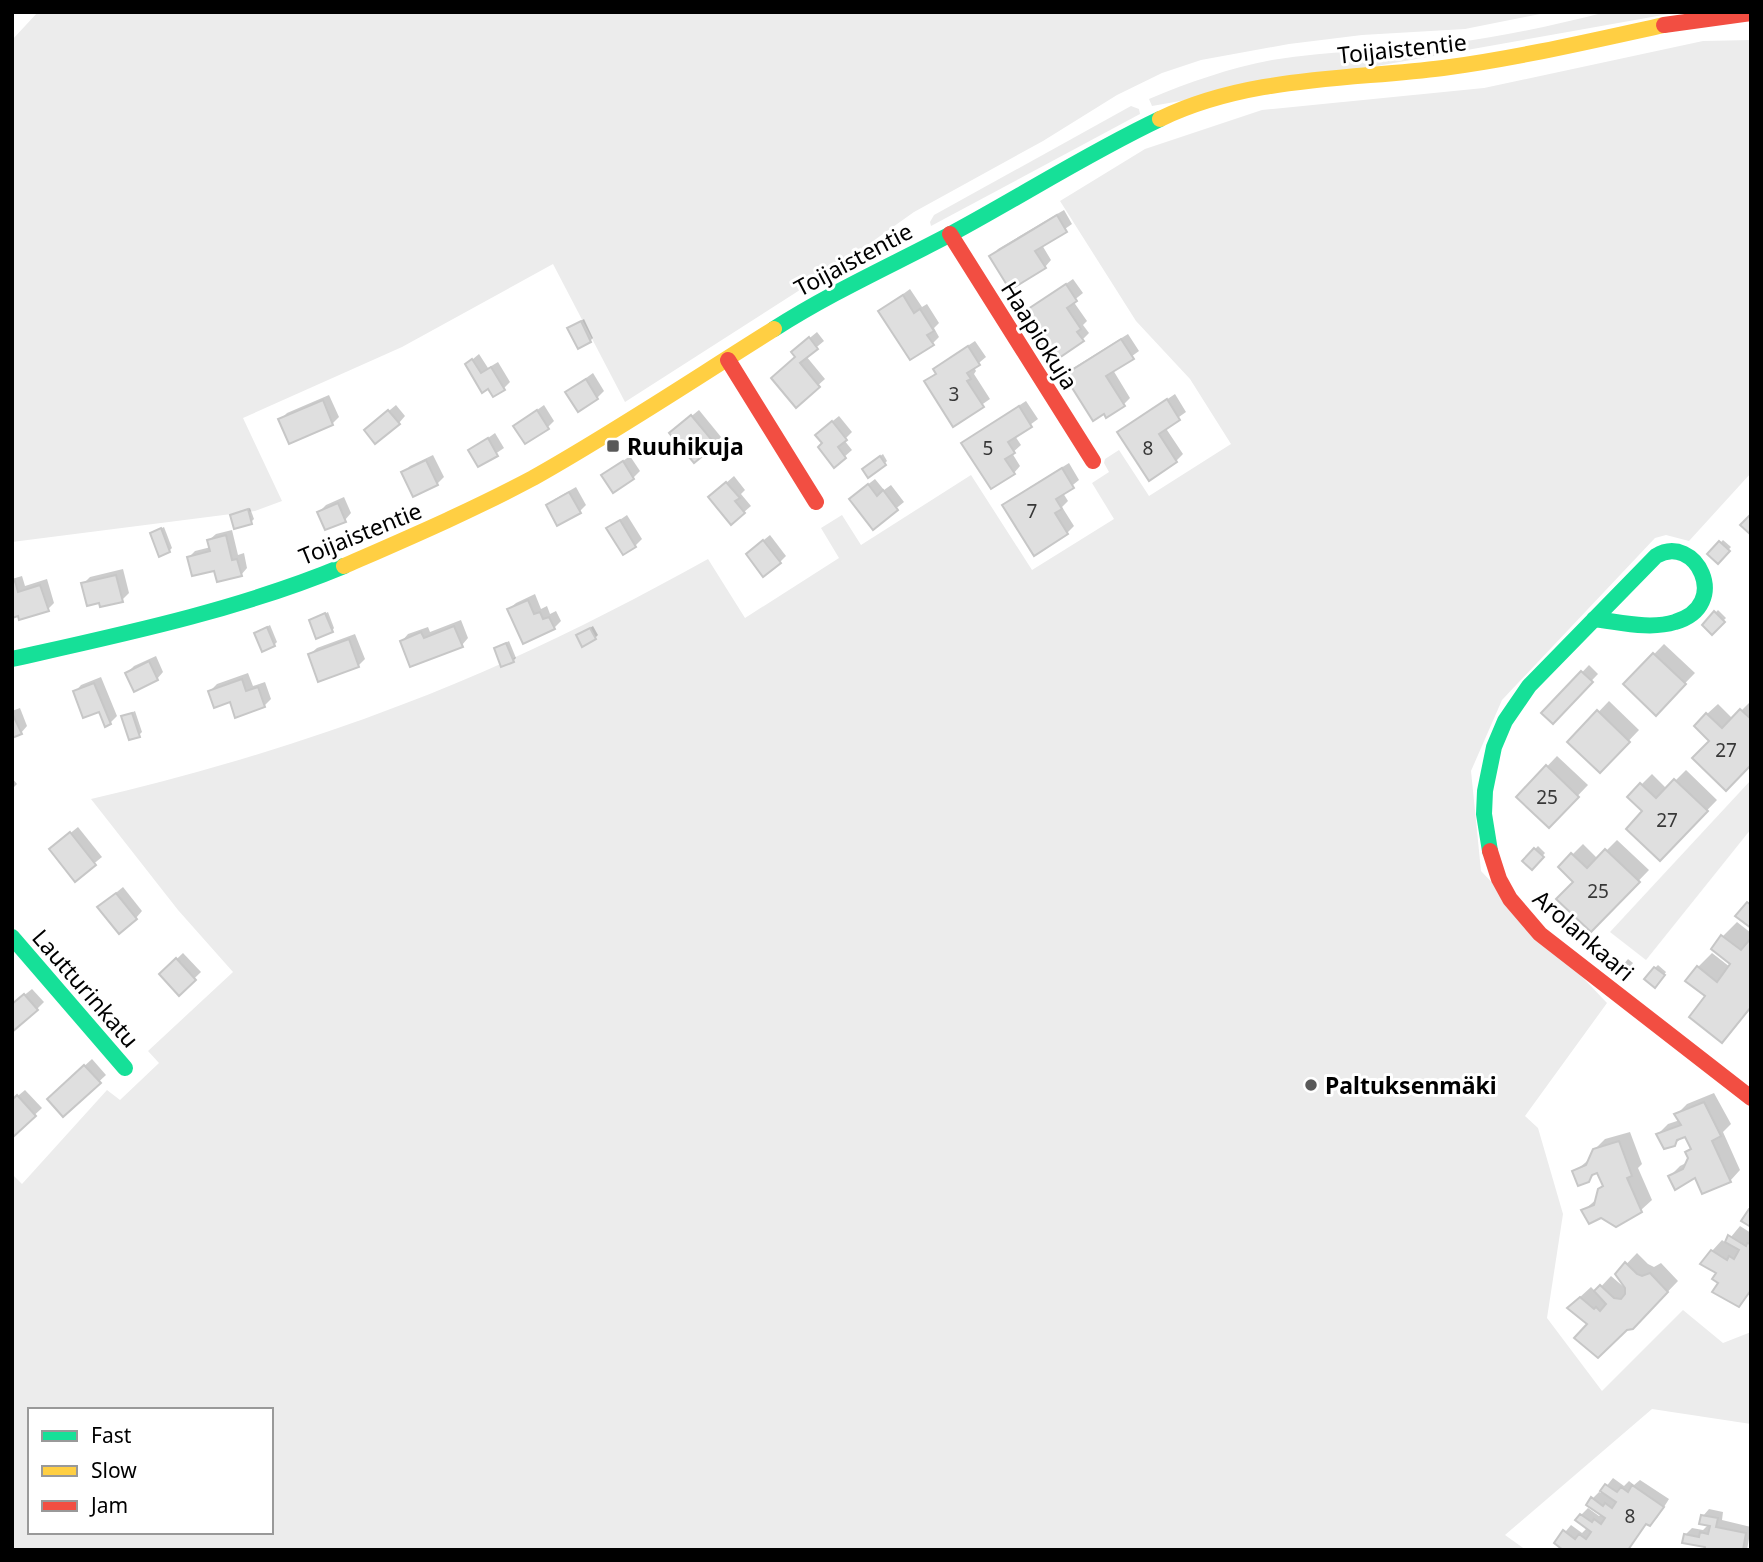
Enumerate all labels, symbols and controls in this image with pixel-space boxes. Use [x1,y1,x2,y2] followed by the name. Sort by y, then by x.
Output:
[1336,25,1468,71] street label: Toijaistentie
[788,214,918,304] street label: Toijaistentie
[994,275,1086,395] street label: Haapiokuja
[949,381,959,407] house number: 3
[627,430,744,462] place label: Ruuhikuja
[983,435,993,461] house number: 5
[1143,435,1153,461] house number: 8
[605,438,621,454] marker: Ruuhikuja
[294,494,426,572] street label: Toijaistentie
[1027,498,1037,524] house number: 7
[1715,737,1737,763] house number: 27
[1536,784,1558,810] house number: 25
[1656,807,1678,833] house number: 27
[1587,878,1609,904] house number: 25
[1527,882,1641,988] street label: Arolankaari
[26,922,146,1054] street label: Lautturinkatu
[1325,1069,1497,1101] place label: Paltuksenmäki
[1303,1077,1319,1093] marker: Paltuksenmäki
[28,1408,273,1534] legend
[91,1421,132,1449] text: Fast
[91,1456,137,1484] text: Slow
[89,1491,128,1519] text: Jam
[1625,1503,1635,1529] house number: 8

